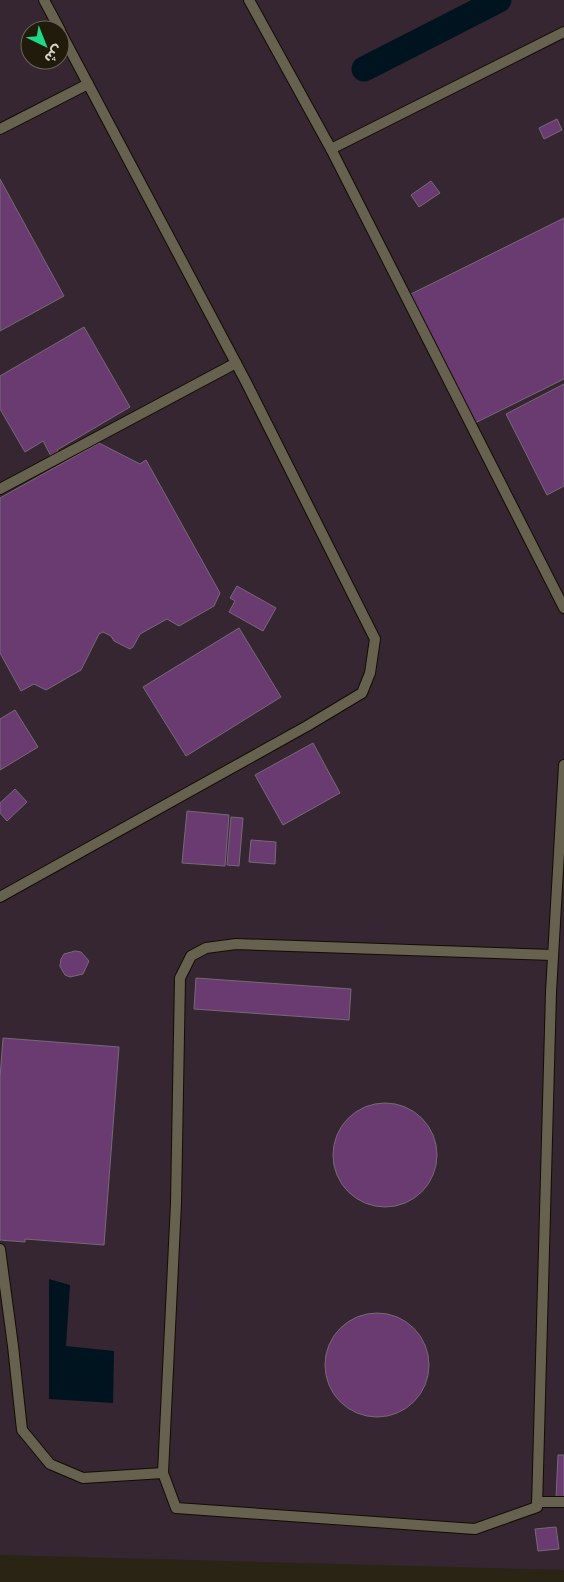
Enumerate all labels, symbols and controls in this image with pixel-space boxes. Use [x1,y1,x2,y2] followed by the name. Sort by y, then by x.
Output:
[20,20,70,70] north arrow
[41,41,67,68] text: ش

